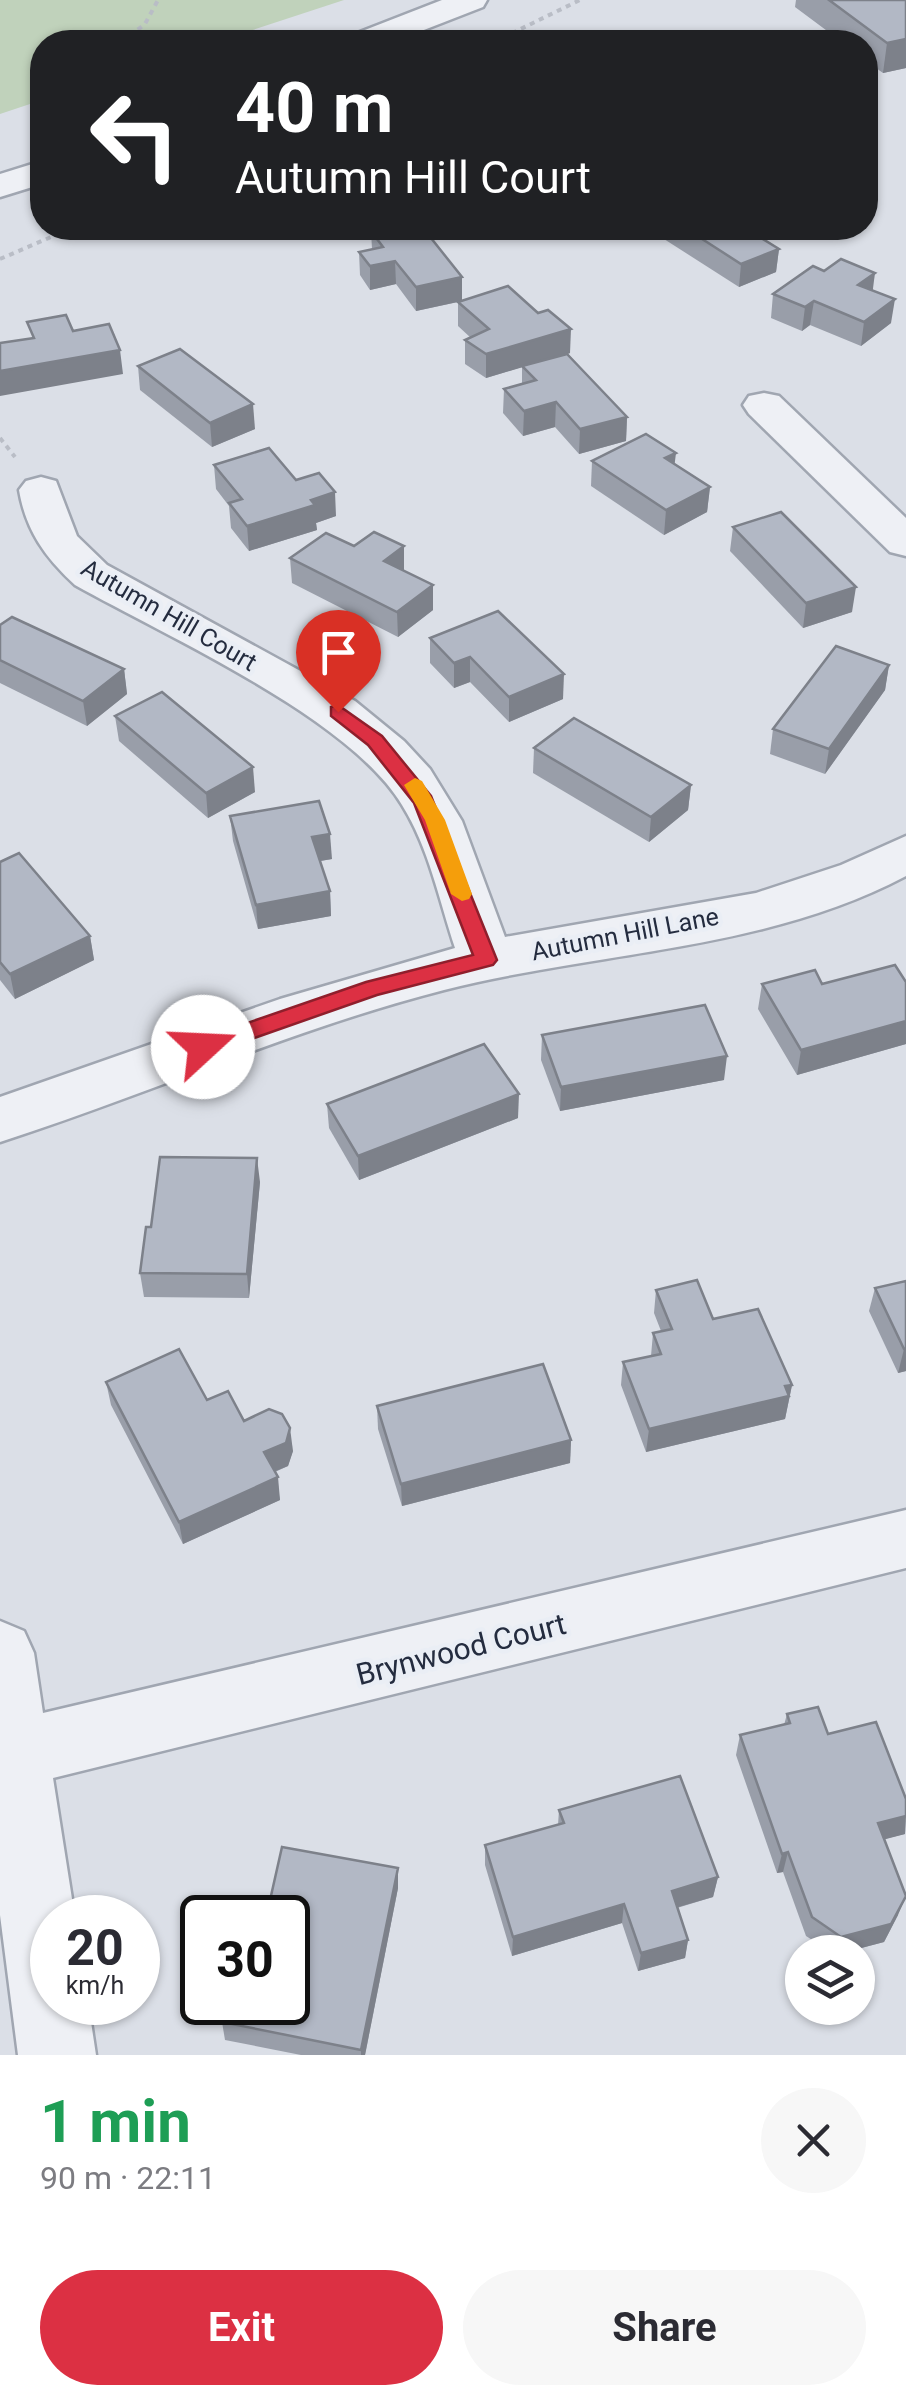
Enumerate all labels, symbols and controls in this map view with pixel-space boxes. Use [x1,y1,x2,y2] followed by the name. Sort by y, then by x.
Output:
[235,67,393,149] text: 40 m
[70,70,200,200] icon: left
[235,151,591,204] text: Autumn Hill Court
[76,553,262,677] street label: Autumn Hill Court
[296,610,381,713] pin
[311,625,366,680] icon: arrive
[529,902,721,966] street label: Autumn Hill Lane
[151,995,255,1099] position arrow
[353,1606,569,1692] street label: Brynwood Court
[180,1895,310,2025] speed limit sign: 30
[66,1919,124,1977] text: 20
[785,1935,875,2025] map controls
[785,1935,875,2025] button: layers
[66,1971,124,2000] text: km/h
[40,2086,191,2157] text: 1 min
[761,2088,866,2193] button: close
[40,2159,216,2197] text: 90 m · 22:11
[40,2270,443,2385] button: Exit
[463,2270,866,2385] button: Share

